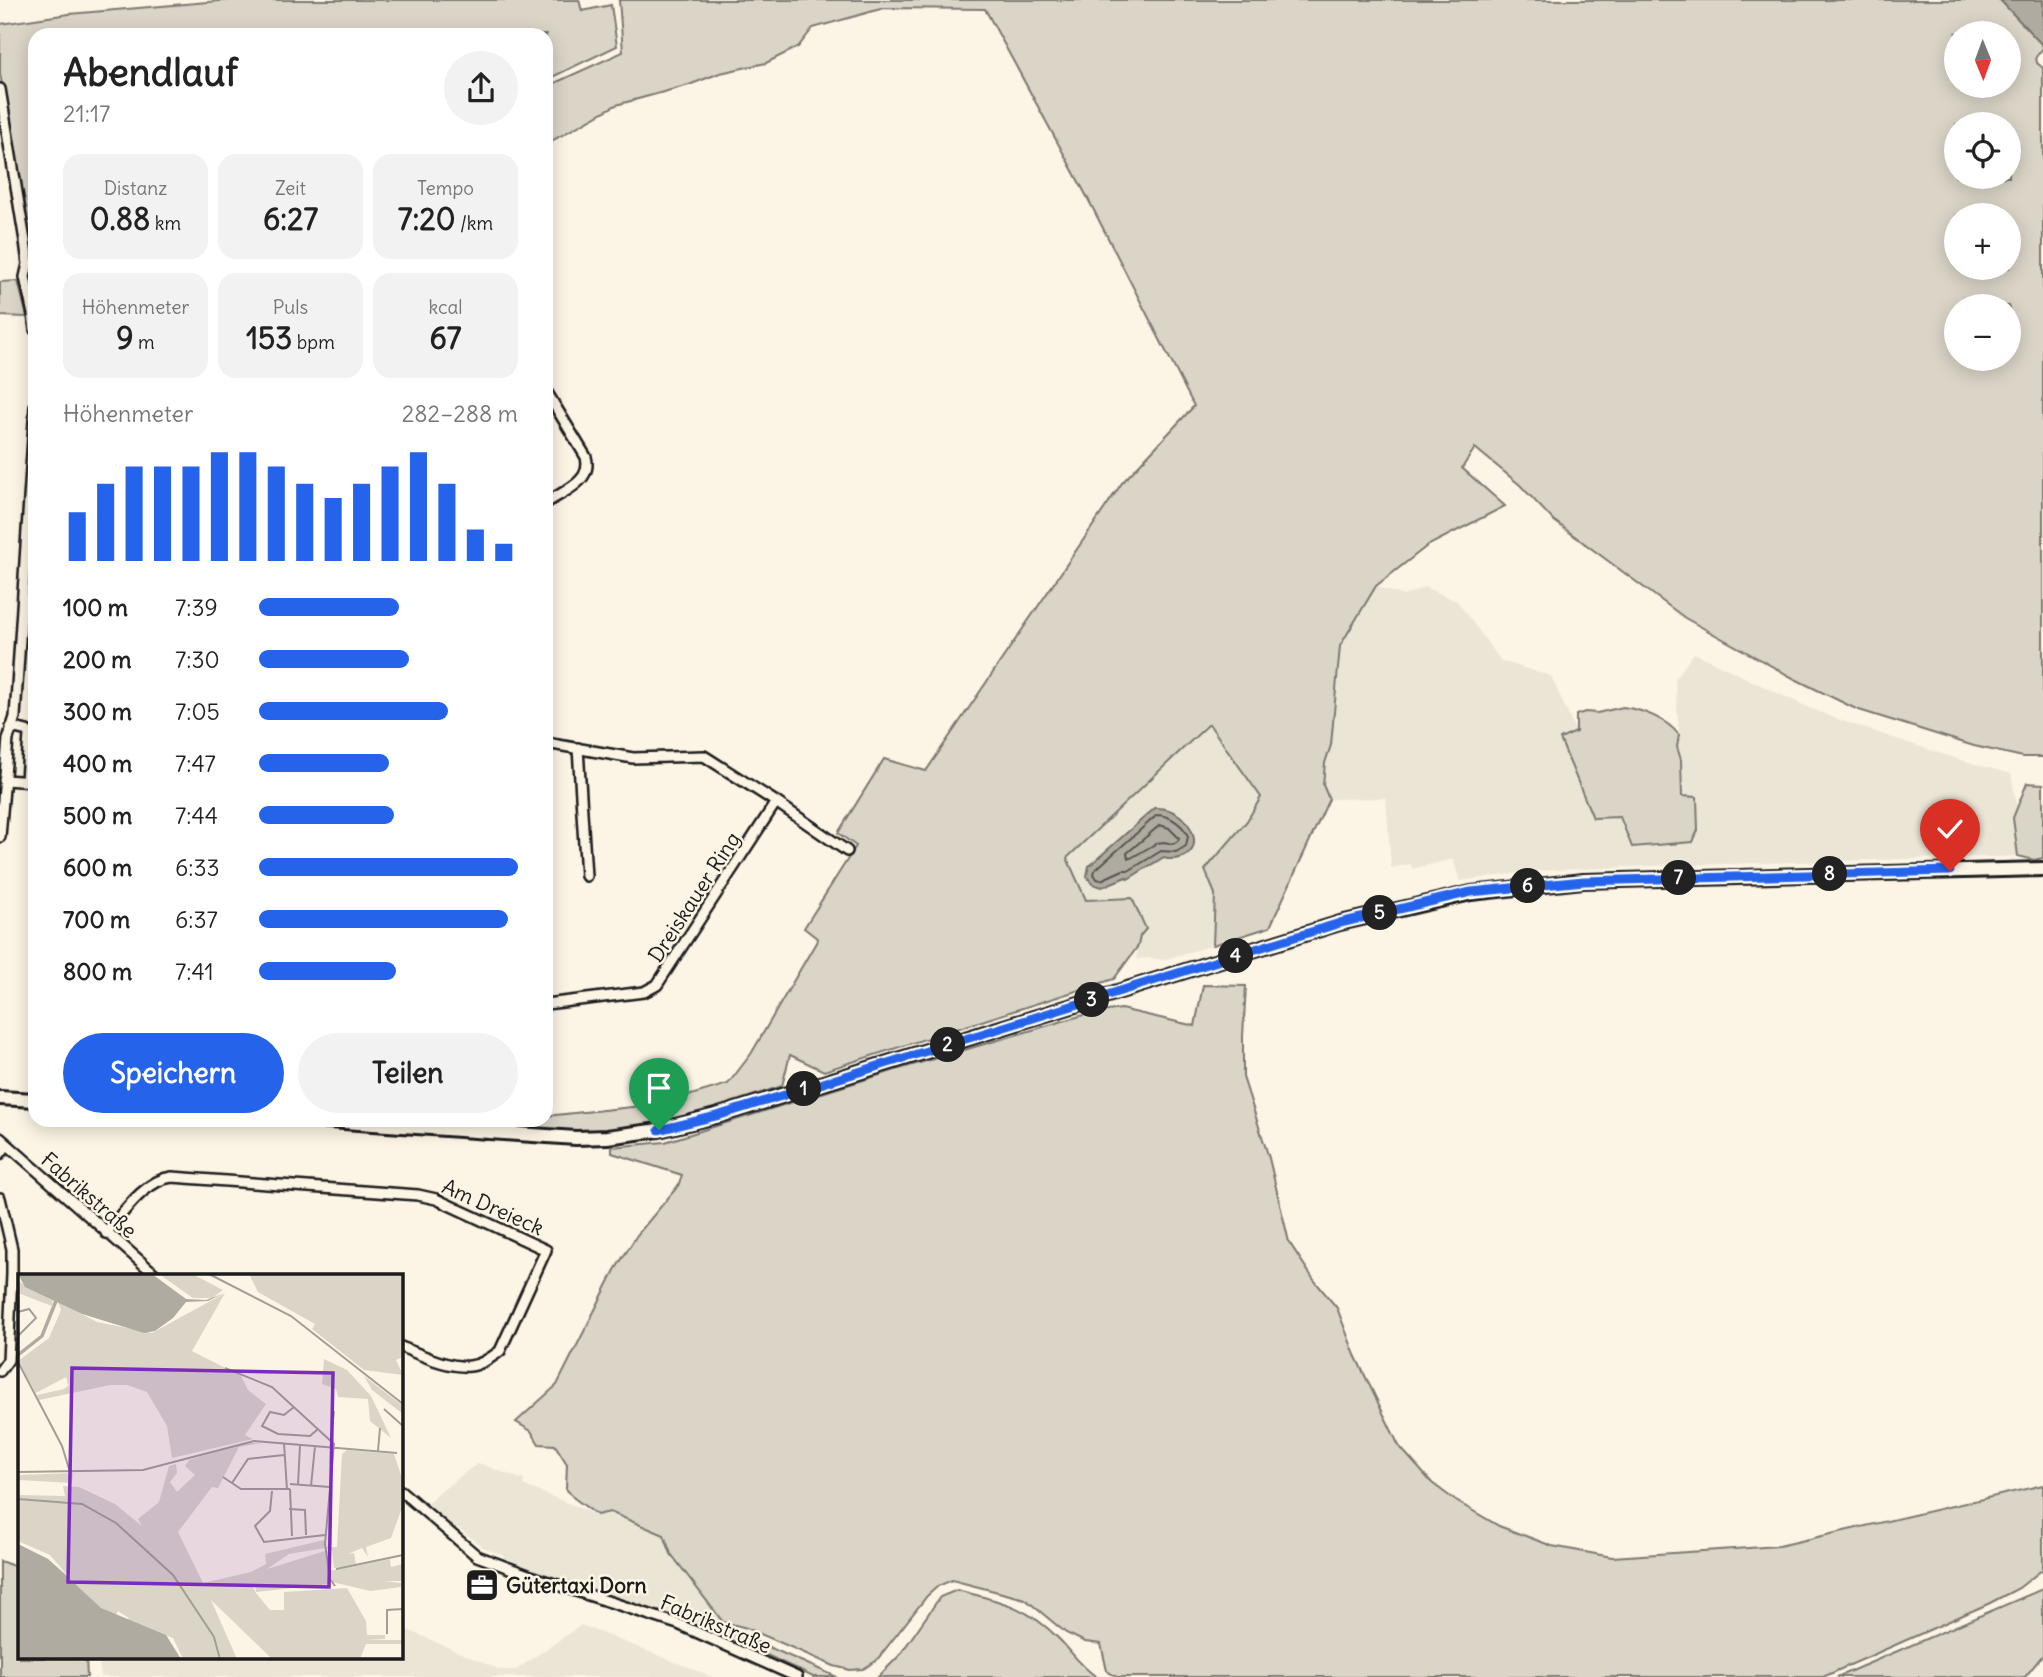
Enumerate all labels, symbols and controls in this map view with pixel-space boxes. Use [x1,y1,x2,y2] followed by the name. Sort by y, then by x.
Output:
[1944,21,2021,98] north arrow
[1944,21,2021,371] map controls
[63,49,238,96] text: Abendlauf
[444,51,518,125] button: share
[63,99,110,128] text: 21:17
[1944,112,2021,189] button: locate
[104,176,167,200] text: Distanz
[275,176,306,200] text: Zeit
[417,176,474,200] text: Tempo
[90,200,150,238] text: 0.88
[263,200,318,238] text: 6:27
[398,200,455,238] text: 7:20
[1944,203,2021,280] button: +
[150,211,181,235] text: km
[455,211,493,235] text: /km
[1944,294,2021,371] button: −
[82,295,189,319] text: Höhenmeter
[273,295,308,319] text: Puls
[428,295,463,319] text: kcal
[116,319,134,357] text: 9
[246,319,292,357] text: 153
[429,319,462,357] text: 67
[134,330,155,354] text: m
[292,330,335,354] text: bpm
[63,399,193,428] text: Höhenmeter
[402,399,518,428] text: 282–288 m
[63,593,128,622] text: 100 m
[175,593,218,622] text: 7:39
[63,645,132,674] text: 200 m
[175,645,220,674] text: 7:30
[63,697,132,726] text: 300 m
[175,697,220,726] text: 7:05
[63,749,132,778] text: 400 m
[175,749,216,778] text: 7:47
[1920,799,1980,871] pin
[63,801,132,830] text: 500 m
[175,801,218,830] text: 7:44
[1931,810,1969,848] icon: check
[642,827,746,967] street label: Dreiskauer Ring
[63,853,132,882] text: 600 m
[175,853,220,882] text: 6:33
[1812,856,1848,892] pin: 8
[1662,860,1696,896] pin: 7
[1824,861,1835,885] text: 8
[1674,865,1683,889] text: 7
[1510,868,1546,903] pin: 6
[1522,873,1533,897] text: 6
[1362,895,1398,930] pin: 5
[1374,900,1385,924] text: 5
[63,905,130,934] text: 700 m
[175,905,218,934] text: 6:37
[1218,939,1254,974] pin: 4
[1230,943,1241,967] text: 4
[63,957,132,986] text: 800 m
[175,957,214,986] text: 7:41
[1074,982,1110,1018] pin: 3
[1086,987,1097,1011] text: 3
[930,1028,965,1062] pin: 2
[942,1032,953,1056] text: 2
[63,1033,284,1113] button: Speichern
[298,1033,518,1113] button: Teilen
[629,1058,689,1130] pin
[640,1069,678,1107] icon: arrive
[786,1072,822,1106] pin: 1
[800,1076,807,1100] text: 1
[36,1146,142,1244] street label: Fabrikstraße
[438,1173,548,1241] street label: Am Dreieck
[18,1274,402,1660] inset map
[463,1566,501,1604] office icon: Gütertaxi Dorn
[506,1572,647,1599] place label: Gütertaxi Dorn
[656,1588,776,1660] street label: Fabrikstraße

